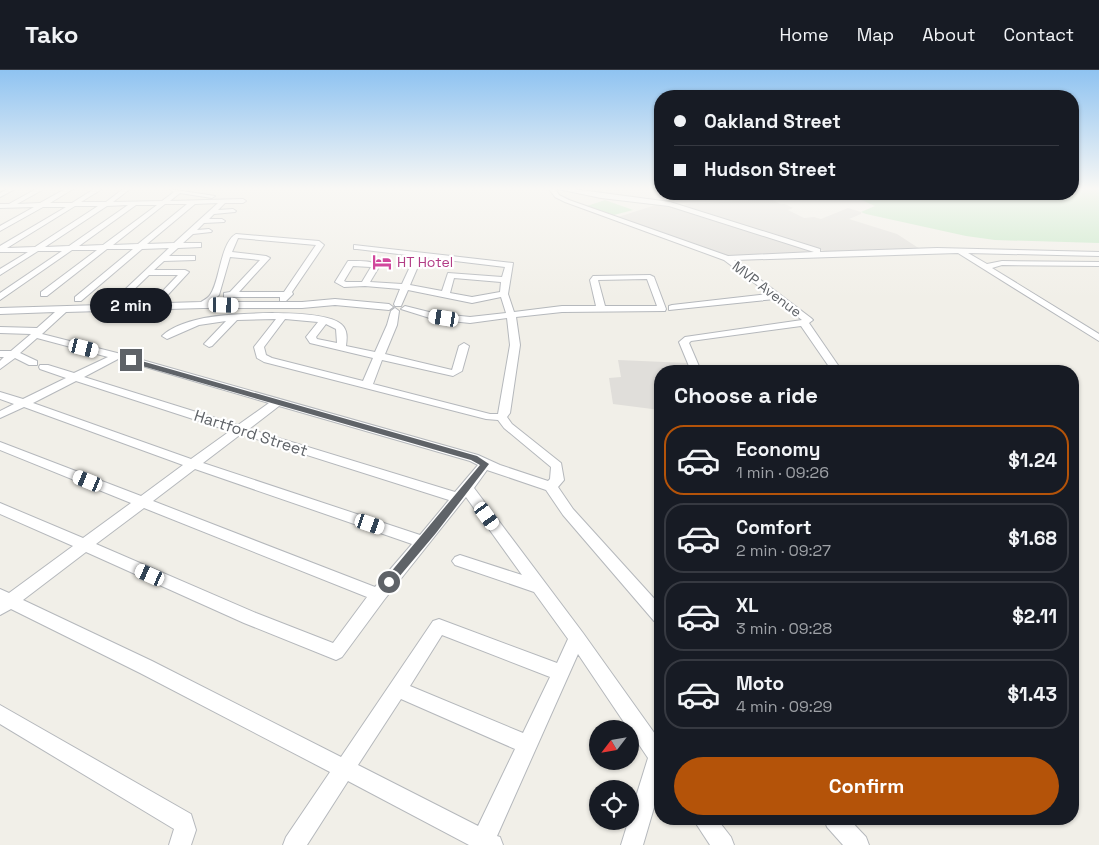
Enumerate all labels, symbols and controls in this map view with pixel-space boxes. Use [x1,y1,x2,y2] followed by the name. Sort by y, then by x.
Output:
[25,19,78,50] text: Tako
[780,23,829,46] text: Home
[857,23,894,46] text: Map
[922,23,976,46] text: About
[1004,23,1074,46] text: Contact
[704,109,841,134] text: Oakland Street
[704,157,836,182] text: Hudson Street
[371,251,393,273] hotel icon: HT Hotel
[397,253,453,271] place label: HT Hotel
[729,257,805,321] street label: MVP Avenue
[90,288,172,322] callout: 2 min
[110,295,152,316] text: 2 min
[208,297,239,313] car
[428,308,459,328] car
[67,337,100,359] car
[120,349,142,371] route end
[674,381,818,409] text: Choose a ride
[192,405,310,461] street label: Hartford Street
[736,437,820,462] text: Economy
[676,438,721,483] icon: car
[1008,448,1057,473] text: $1.24
[736,462,829,483] text: 1 min · 09:26
[71,468,104,494] car
[472,499,501,533] car
[353,512,386,536] car
[736,515,812,540] text: Comfort
[676,516,721,561] icon: car
[1008,526,1057,551] text: $1.68
[736,540,831,561] text: 2 min · 09:27
[133,562,166,588] car
[378,571,400,593] route start
[736,593,759,618] text: XL
[676,594,721,639] icon: car
[1012,604,1057,629] text: $2.11
[736,618,832,639] text: 3 min · 09:28
[736,671,784,696] text: Moto
[676,672,721,717] icon: car
[1008,682,1057,707] text: $1.43
[736,696,832,717] text: 4 min · 09:29
[589,720,639,770] north arrow
[589,720,639,830] map controls
[674,757,1059,815] button: Confirm
[589,780,639,830] button: locate

